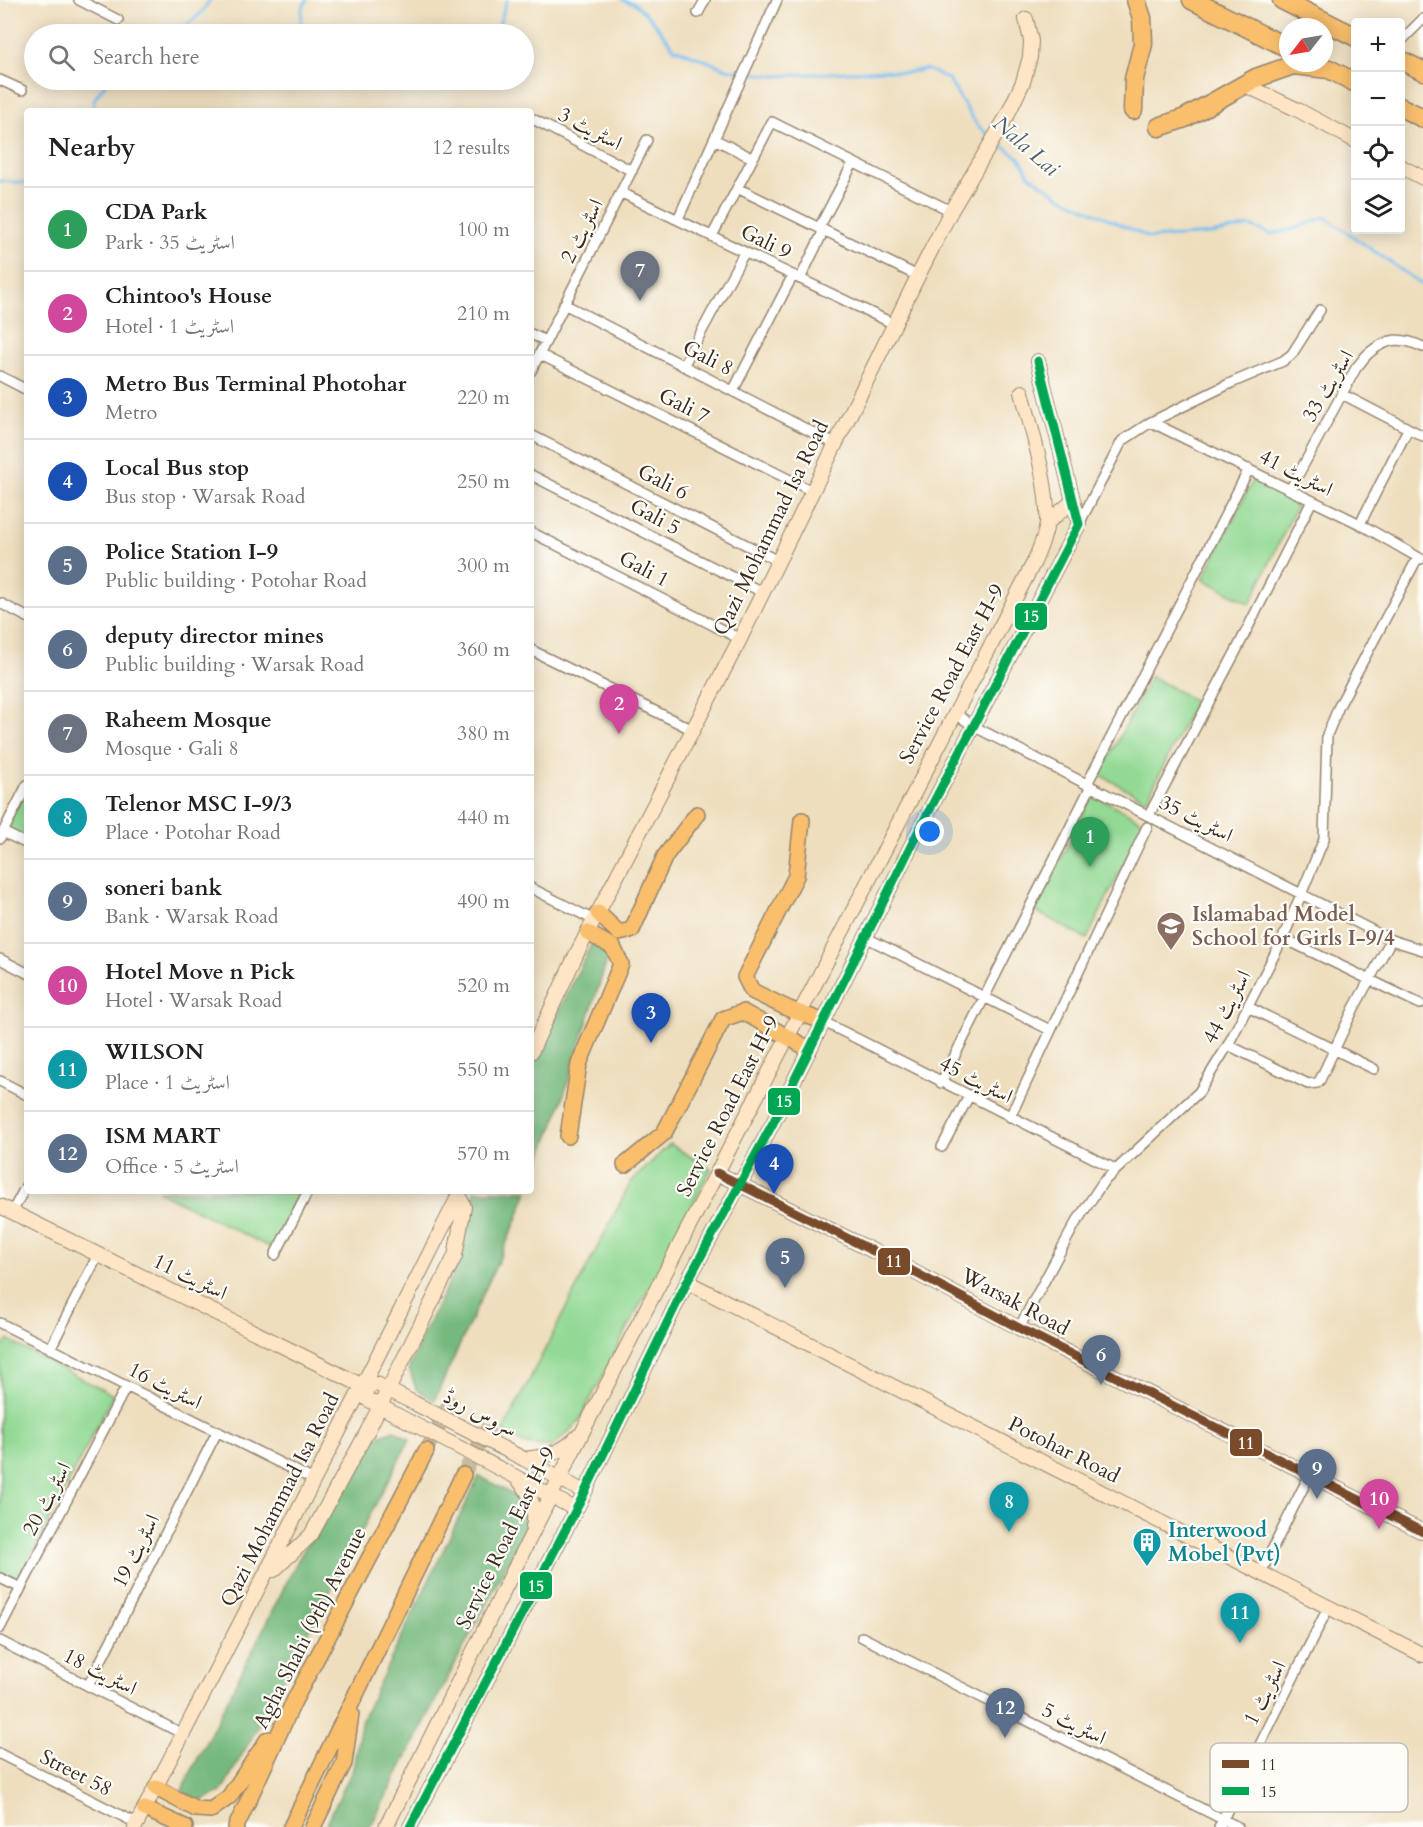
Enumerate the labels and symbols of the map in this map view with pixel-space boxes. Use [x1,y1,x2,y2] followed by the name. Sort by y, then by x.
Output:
[1279,18,1333,72] north arrow
[553,100,627,158] street label: اسٹریٹ 3
[986,109,1066,184] water label: Nala Lai
[554,194,610,268] street label: اسٹریٹ 2
[736,217,797,267] street label: Gali 9
[620,252,660,301] pin: 7
[678,333,738,383] street label: Gali 8
[1295,345,1361,427] street label: اسٹریٹ 33
[654,381,715,431] street label: Gali 7
[706,415,836,641] street label: Qazi Mohammad Isa Road
[1254,442,1338,504] street label: اسٹریٹ 41
[633,457,693,507] street label: Gali 6
[625,492,685,542] street label: Gali 5
[614,544,674,594] street label: Gali 1
[892,579,1012,769] street label: Service Road East H-9
[1014,602,1048,631] line badge: 15
[1023,606,1039,628] text: 15
[600,684,638,734] pin: 2
[1154,788,1238,850] street label: اسٹریٹ 35
[915,817,944,846] your location
[1070,818,1110,867] pin: 1
[1192,900,1395,953] place label: Islamabad Model School for Girls I-9/4
[1155,910,1187,952] school or university icon: Islamabad Model School for Girls I-9/4
[1196,965,1258,1049] street label: اسٹریٹ 44
[632,994,670,1043] pin: 3
[670,1010,786,1202] street label: Service Road East H-9
[934,1049,1018,1111] street label: اسٹریٹ 45
[767,1087,801,1116] line badge: 15
[776,1091,792,1113] text: 15
[754,1144,794,1194] pin: 4
[766,1238,804,1288] pin: 5
[148,1247,232,1307] street label: اسٹریٹ 11
[877,1247,911,1276] line badge: 11
[886,1251,902,1273] text: 11
[955,1261,1074,1343] street label: Warsak Road
[1082,1336,1120,1385] pin: 6
[123,1355,207,1417] street label: اسٹریٹ 16
[438,1382,522,1444] street label: سروس روڈ
[213,1388,347,1612] street label: Qazi Mohammad Isa Road
[1003,1409,1125,1491] street label: Potohar Road
[1229,1428,1263,1457] line badge: 11
[1238,1433,1254,1455] text: 11
[449,1442,563,1634] street label: Service Road East H-9
[1298,1450,1336,1499] pin: 9
[16,1457,78,1541] street label: اسٹریٹ 20
[1360,1480,1398,1529] pin: 10
[990,1482,1028,1532] pin: 8
[105,1509,167,1593] street label: اسٹریٹ 19
[1168,1516,1281,1569] place label: Interwood Mobel (Pvt)
[246,1522,374,1734] street label: Agha Shahi (9th) Avenue
[1131,1526,1163,1568] building icon: Interwood Mobel (Pvt)
[519,1571,553,1600] line badge: 15
[528,1576,544,1598] text: 15
[1220,1594,1260,1643] pin: 11
[58,1641,142,1703] street label: اسٹریٹ 18
[1237,1656,1293,1730] street label: اسٹریٹ 1
[986,1688,1024,1738] pin: 12
[1037,1696,1111,1752] street label: اسٹریٹ 5
[35,1742,117,1804] street label: Street 58
[1210,1743,1408,1812] legend
[1260,1754,1276,1776] text: 11
[1260,1781,1276,1803] text: 15

